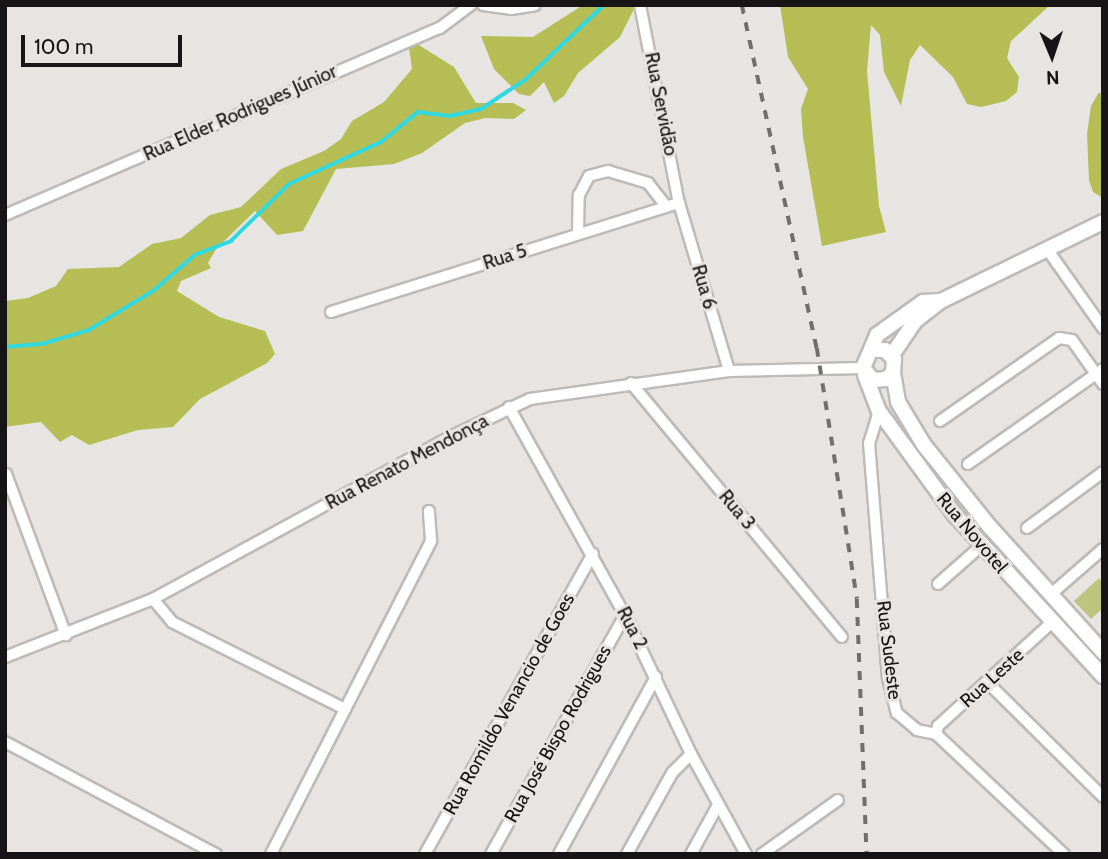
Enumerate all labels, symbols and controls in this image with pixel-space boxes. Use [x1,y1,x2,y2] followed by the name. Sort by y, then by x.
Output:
[24,21,186,65] scale bar
[1017,21,1087,91] north arrow
[34,34,93,59] text: 100 m
[640,50,682,158] street label: Rua Servidão
[140,60,340,166] street label: Rua Elder Rodrigues Júnior
[1046,66,1060,89] text: N
[480,239,530,275] street label: Rua 5
[687,262,721,312] street label: Rua 6
[322,409,492,515] street label: Rua Renato Mendonça
[714,485,760,535] street label: Rua 3
[932,488,1012,578] street label: Rua Novotel
[439,589,579,819] street label: Rua Romildo Venancio de Goes
[872,599,906,701] street label: Rua Sudeste
[612,603,652,653] street label: Rua 2
[500,641,616,827] street label: Rua José Bispo Rodrigues
[956,644,1028,712] street label: Rua Leste

